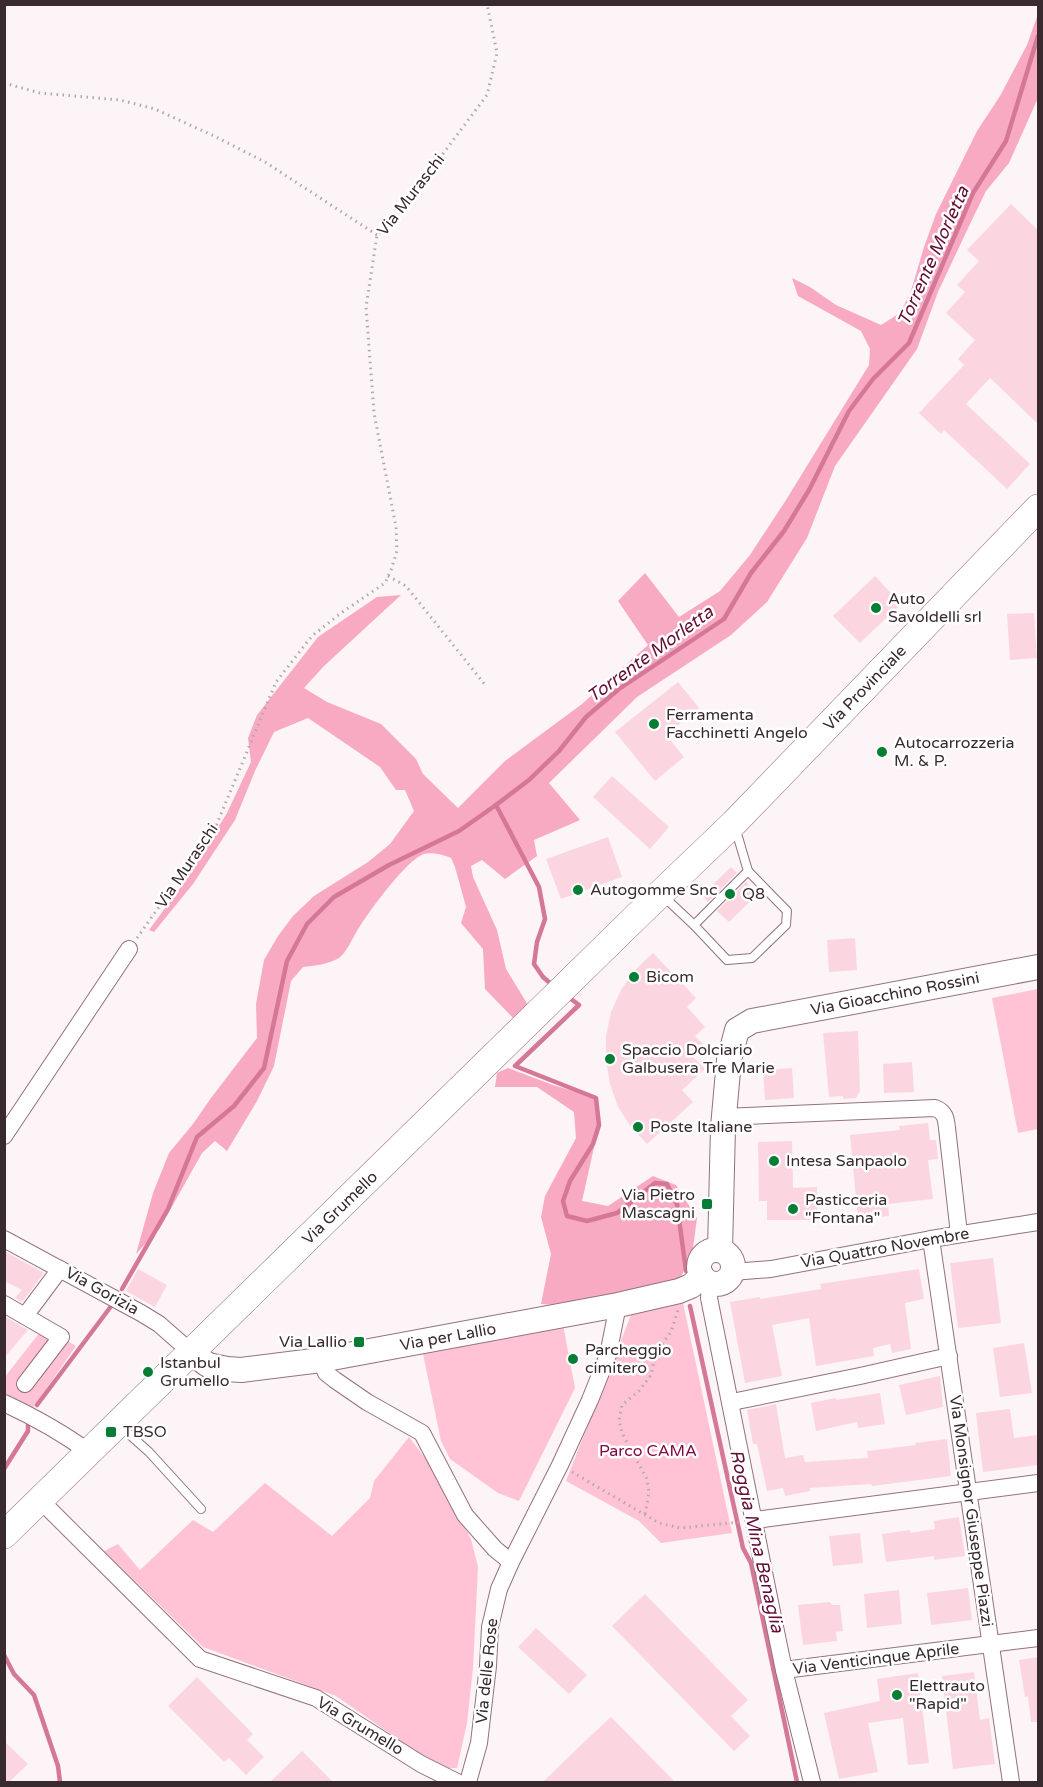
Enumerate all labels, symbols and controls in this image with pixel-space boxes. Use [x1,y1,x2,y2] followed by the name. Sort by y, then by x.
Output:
[373,150,449,240] street label: Via Muraschi
[892,182,974,329] water label: Torrente Morletta
[888,589,982,627] place label: Auto Savoldelli srl
[583,600,718,707] water label: Torrente Morletta
[869,601,883,615] marker: Auto Savoldelli srl
[819,641,911,735] street label: Via Provinciale
[666,705,808,743] place label: Ferramenta Facchinetti Angelo
[647,717,661,731] marker: Ferramenta Facchinetti Angelo
[894,733,1015,771] place label: Autocarrozzeria M. & P.
[875,745,889,759] marker: Autocarrozzeria M. & P.
[151,820,223,912] street label: Via Muraschi
[590,880,718,900] place label: Autogomme Snc
[571,883,585,897] marker: Autogomme Snc
[742,884,765,904] place label: Q8
[723,887,737,901] marker: Q8
[646,967,694,987] place label: Bicom
[809,968,981,1020] street label: Via Gioacchino Rossini
[627,970,641,984] marker: Bicom
[622,1040,774,1078] place label: Spaccio Dolciario Galbusera Tre Marie
[603,1052,617,1066] marker: Spaccio Dolciario Galbusera Tre Marie
[650,1117,752,1137] place label: Poste Italiane
[631,1120,645,1134] marker: Poste Italiane
[786,1151,907,1171] place label: Intesa Sanpaolo
[767,1154,781,1168] marker: Intesa Sanpaolo
[298,1167,382,1249] street label: Via Grumello
[622,1185,695,1223] place label: Via Pietro Mascagni
[805,1190,887,1228] place label: Pasticceria "Fontana"
[700,1197,714,1211] marker: Via Pietro Mascagni
[786,1202,800,1216] marker: Pasticceria "Fontana"
[799,1223,971,1273] street label: Via Quattro Novembre
[62,1263,142,1319] street label: Via Gorizia
[398,1319,498,1355] street label: Via per Lallio
[279,1332,347,1352] place label: Via Lallio
[352,1335,366,1349] marker: Via Lallio
[585,1340,671,1378] place label: Parcheggio cimitero
[566,1352,580,1366] marker: Parcheggio cimitero
[160,1353,229,1391] place label: Istanbul Grumello
[141,1365,155,1379] marker: Istanbul Grumello
[945,1394,997,1628] street label: Via Monsignor Giuseppe Piazzi
[123,1422,167,1442] place label: TBSO
[104,1425,118,1439] marker: TBSO
[599,1441,697,1461] park label: Parco CAMA
[725,1447,789,1636] water label: Roggia Mina Benaglia
[472,1617,502,1725] street label: Via delle Rose
[792,1639,960,1679] street label: Via Venticinque Aprile
[909,1676,985,1714] place label: Elettrauto "Rapid"
[890,1688,904,1702] marker: Elettrauto "Rapid"
[313,1692,407,1760] street label: Via Grumello

